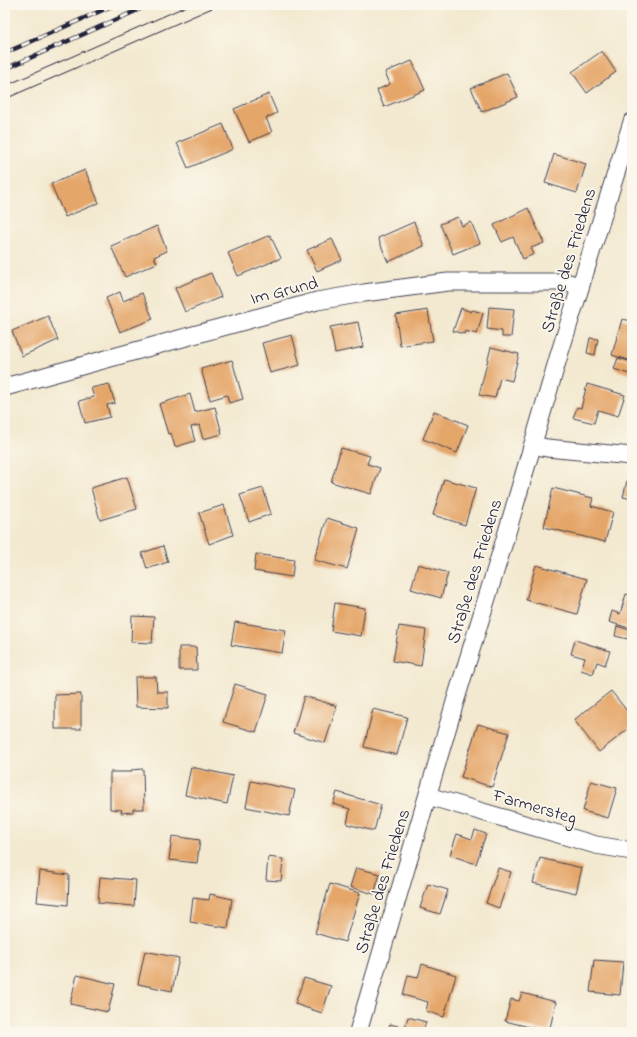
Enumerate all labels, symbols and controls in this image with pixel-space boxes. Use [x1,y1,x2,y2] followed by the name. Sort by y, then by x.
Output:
[536,185,604,336] street label: Straße des Friedens
[248,271,321,313] street label: Im Grund
[442,496,510,647] street label: Straße des Friedens
[488,783,579,833] street label: Farmersteg
[350,806,418,957] street label: Straße des Friedens

